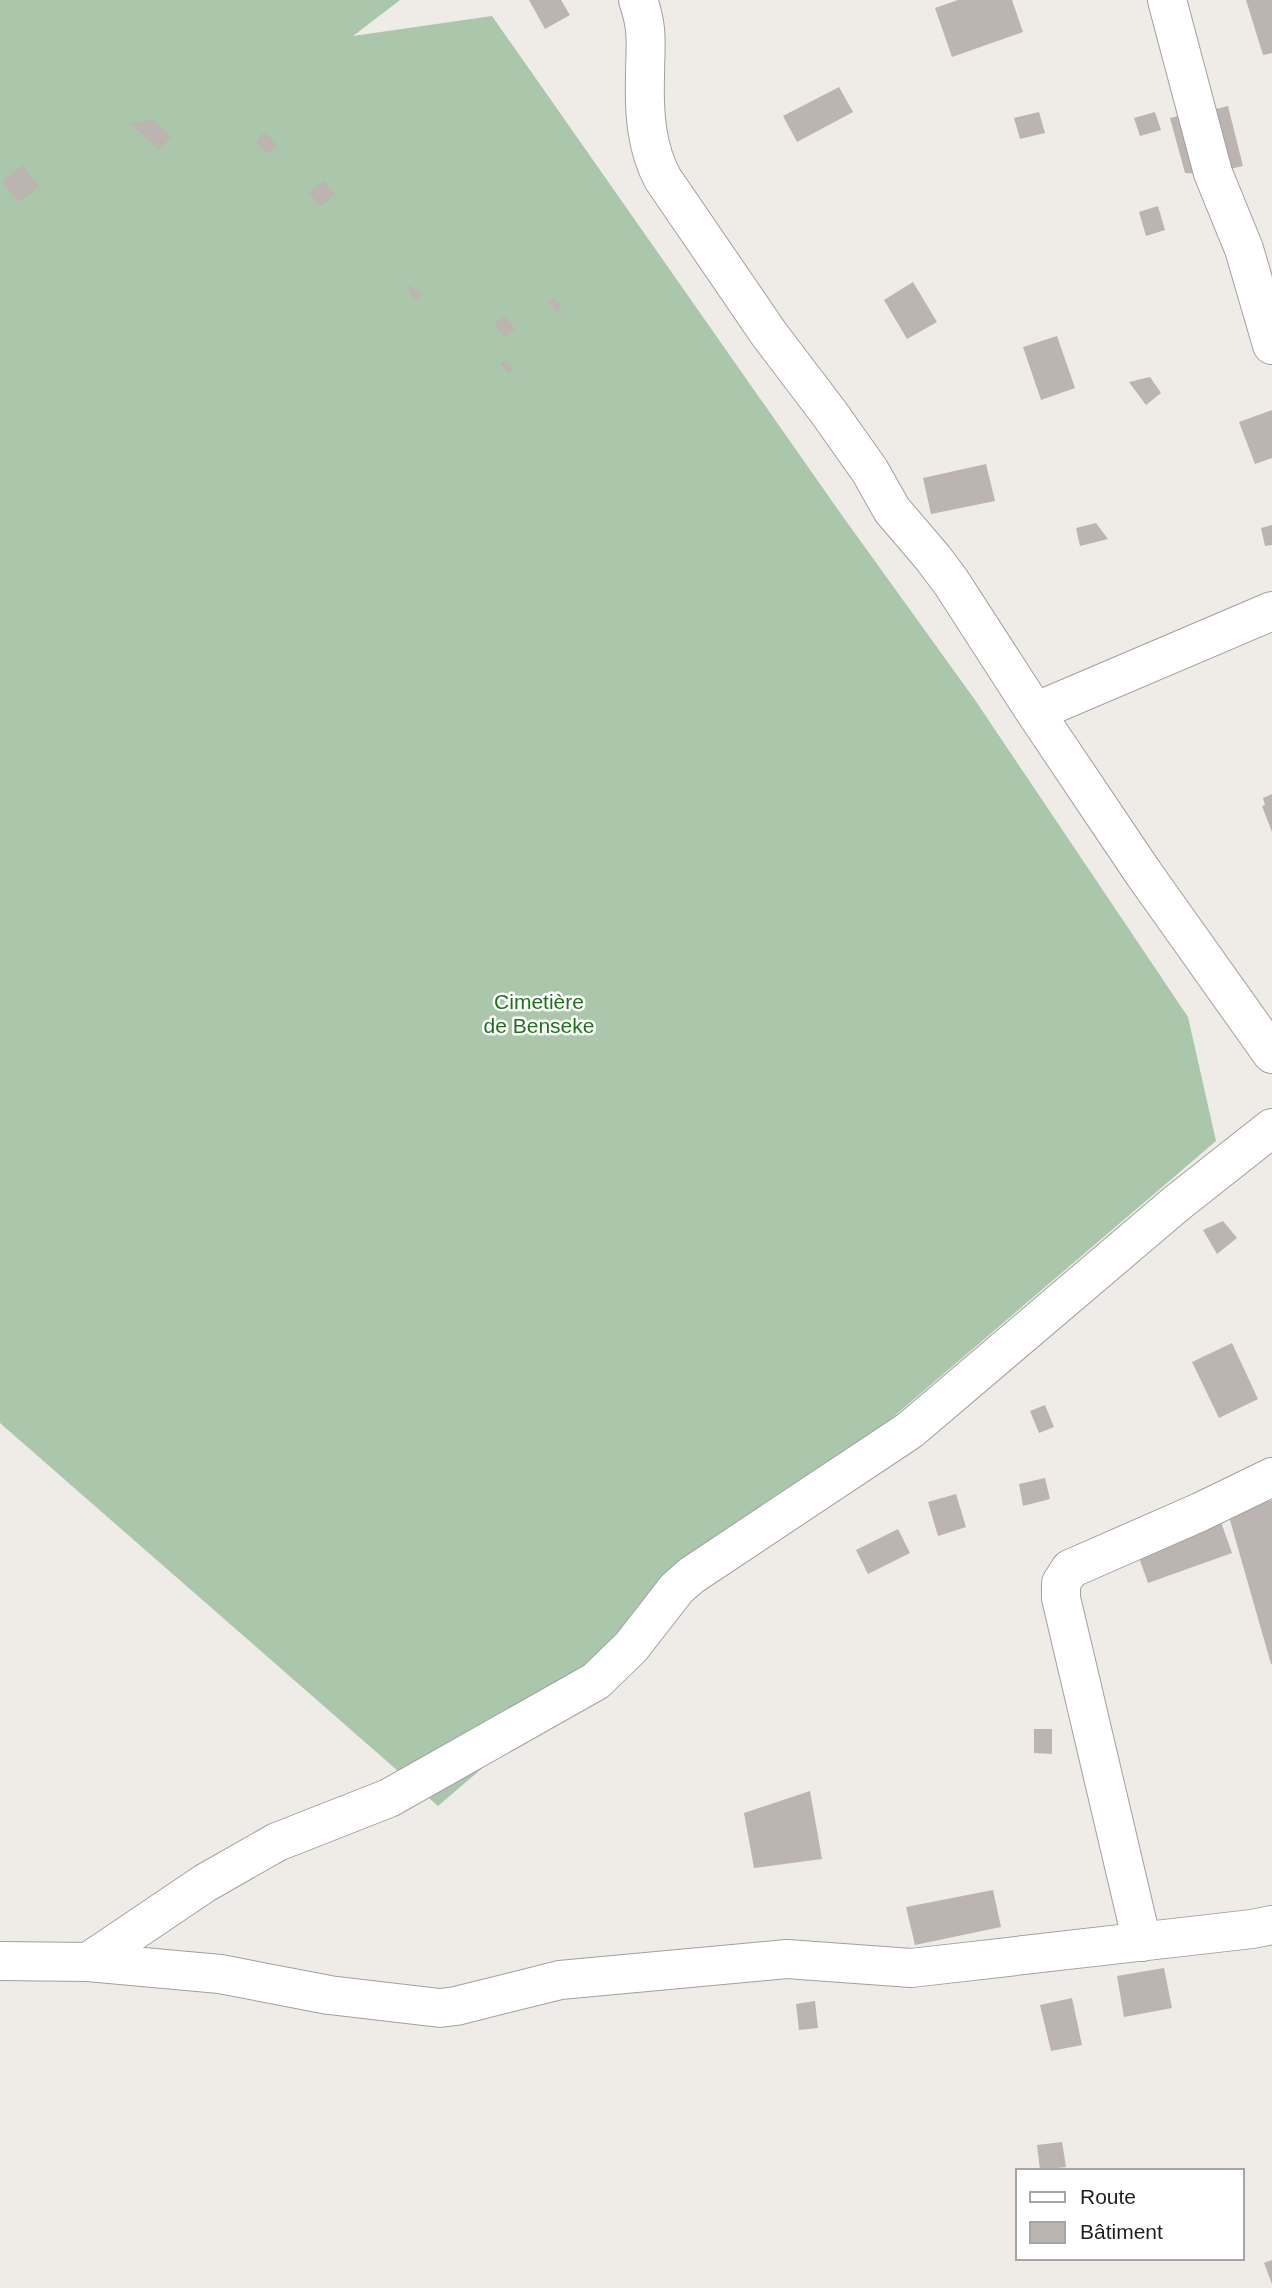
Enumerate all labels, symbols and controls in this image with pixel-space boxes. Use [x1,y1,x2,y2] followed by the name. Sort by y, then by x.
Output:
[484,990,594,1037] park label: Cimetière de Benseke
[1016,2169,1244,2260] legend
[1080,2185,1136,2208] text: Route
[1080,2220,1163,2243] text: Bâtiment

